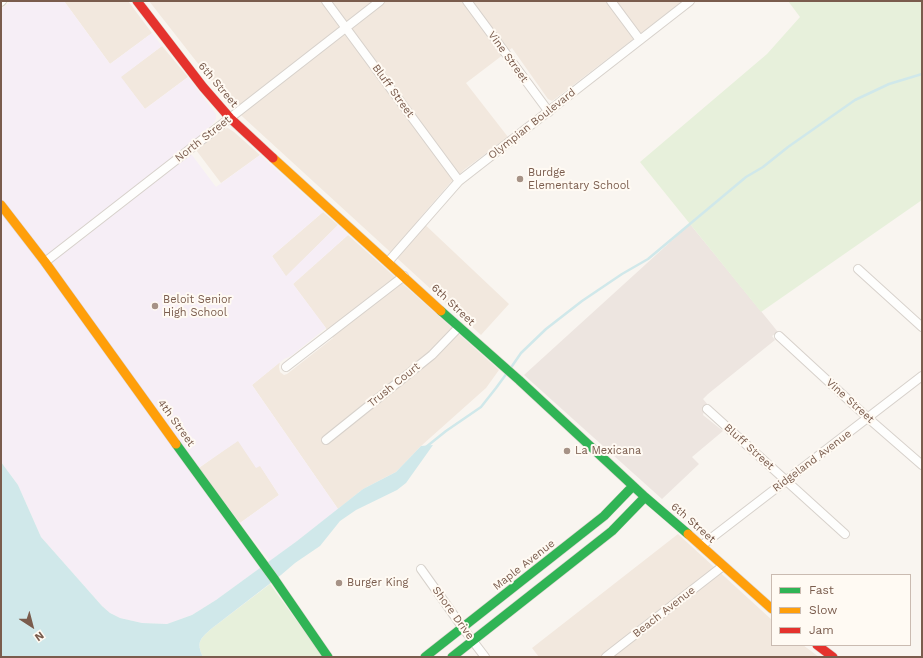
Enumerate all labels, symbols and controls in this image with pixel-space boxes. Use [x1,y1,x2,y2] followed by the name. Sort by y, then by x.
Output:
[485,29,531,85] street label: Vine Street
[195,60,241,110] street label: 6th Street
[369,62,417,120] street label: Bluff Street
[486,86,578,162] street label: Olympian Boulevard
[173,113,233,165] street label: North Street
[528,166,630,192] place label: Burdge Elementary School
[515,174,525,184] marker: Burdge Elementary School
[428,281,478,329] street label: 6th Street
[163,293,232,319] place label: Beloit Senior High School
[150,301,160,311] marker: Beloit Senior High School
[365,360,423,410] street label: Trush Court
[823,376,877,426] street label: Vine Street
[154,397,198,449] street label: 4th Street
[721,421,777,473] street label: Bluff Street
[770,427,854,495] street label: Ridgeland Avenue
[575,444,641,458] place label: La Mexicana
[562,446,572,456] marker: La Mexicana
[668,500,718,546] street label: 6th Street
[490,537,558,593] street label: Maple Avenue
[771,574,911,646] legend
[347,576,408,590] place label: Burger King
[334,578,344,588] marker: Burger King
[809,583,834,597] text: Fast
[429,584,477,642] street label: Shore Drive
[630,584,698,640] street label: Beach Avenue
[809,603,837,617] text: Slow
[12,606,52,646] north arrow
[809,623,834,637] text: Jam
[32,628,46,644] text: N

